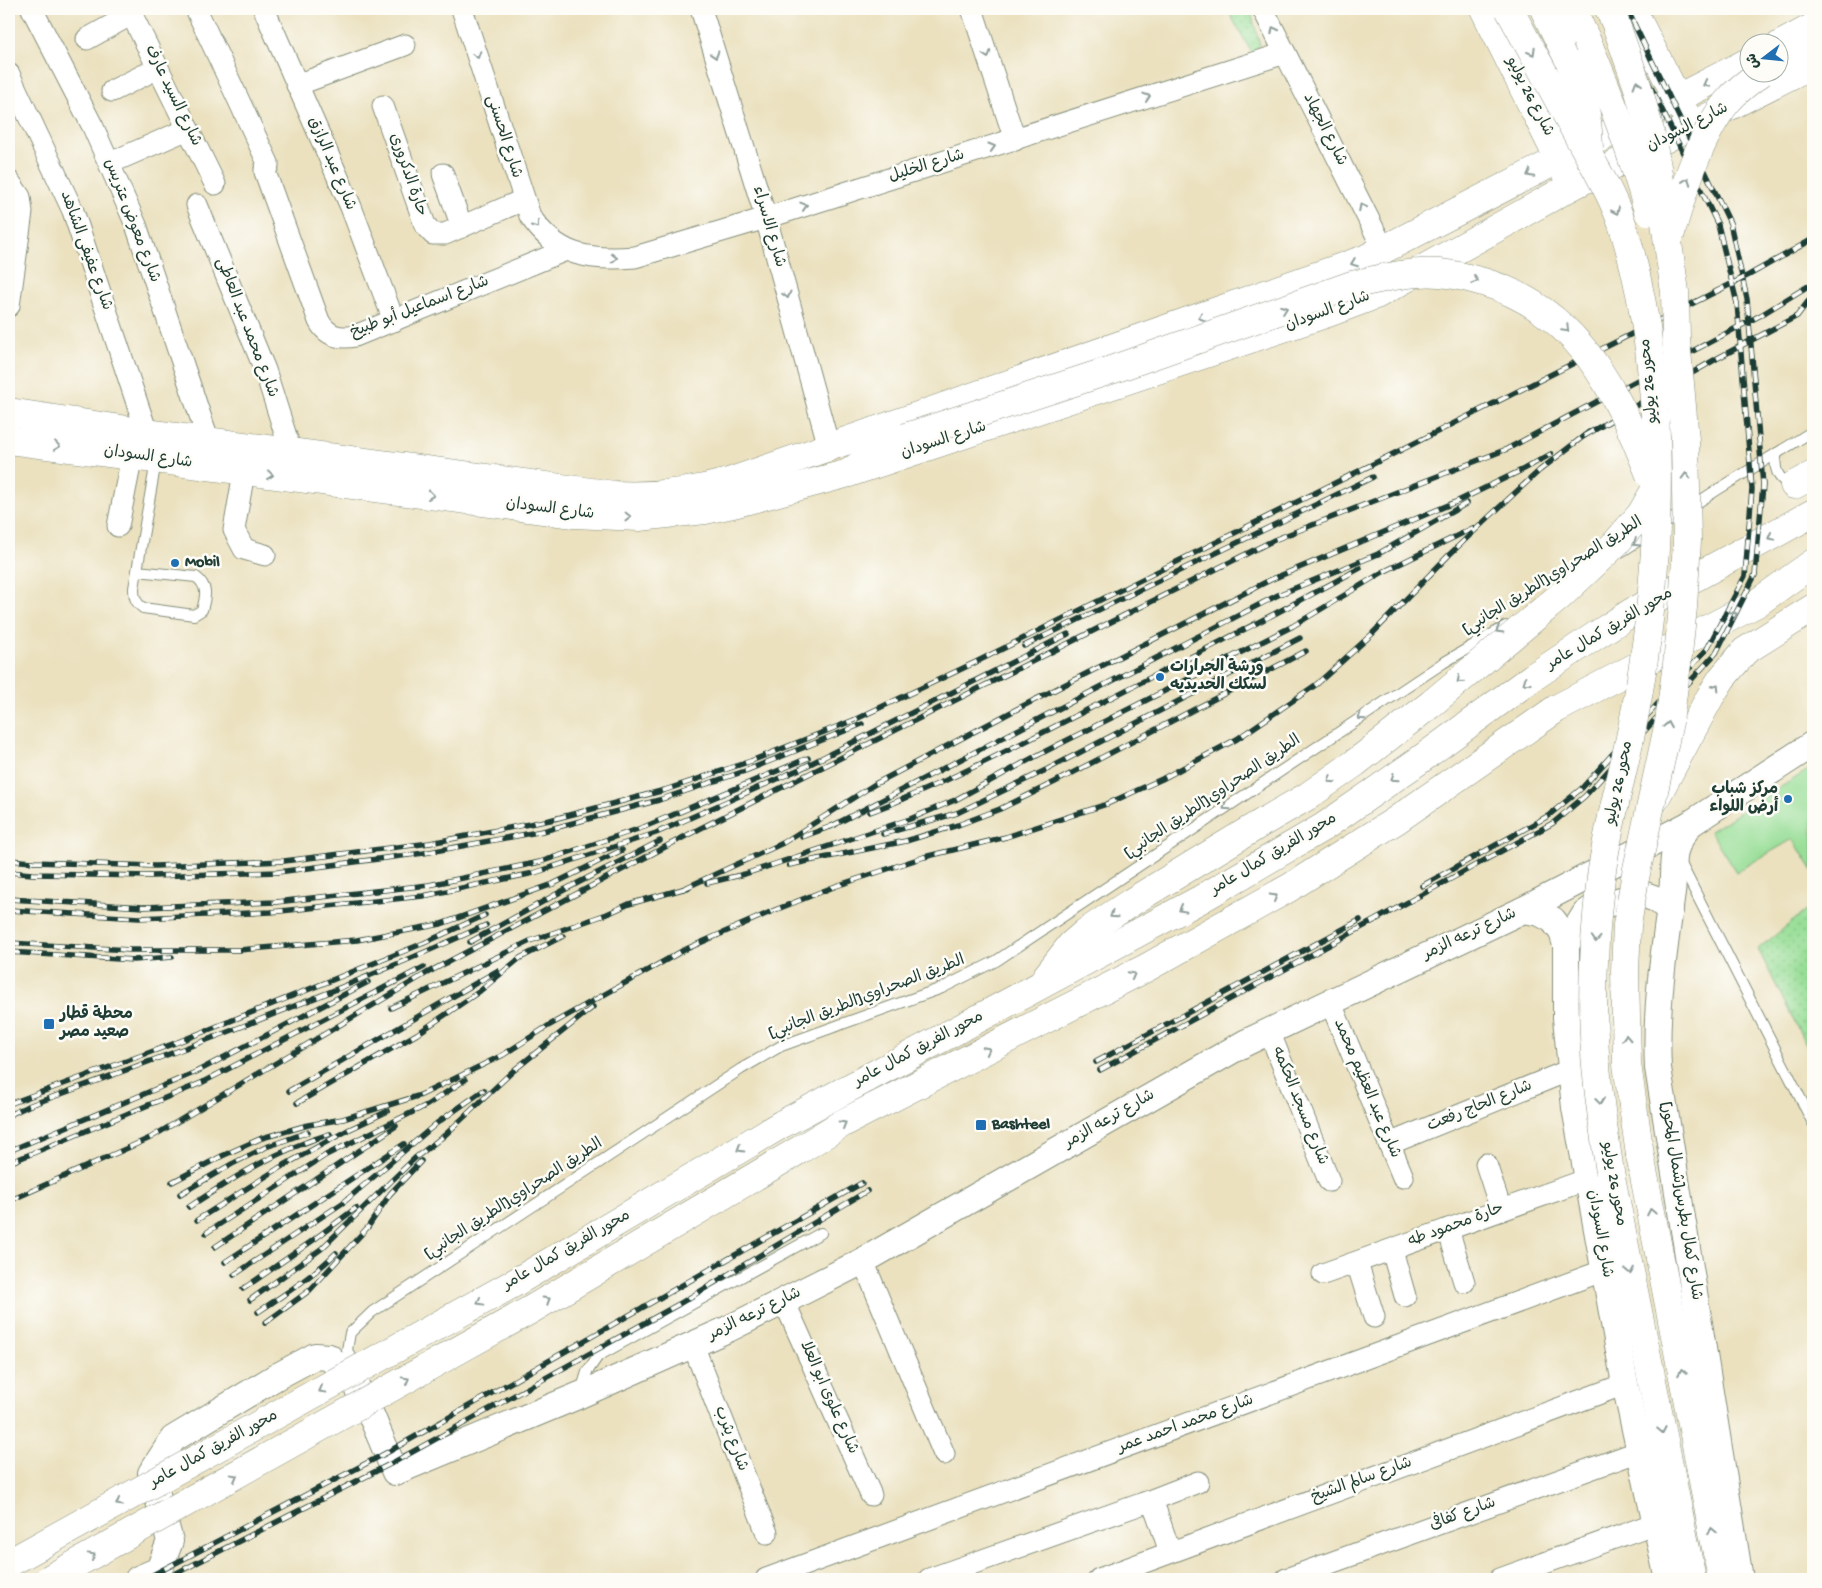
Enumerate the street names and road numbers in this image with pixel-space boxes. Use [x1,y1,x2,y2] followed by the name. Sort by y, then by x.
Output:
[139,42,205,150] street label: شارع السيد عارف
[1500,53,1557,140] street label: شارع 26 يوليو
[1298,91,1350,169] street label: شارع الجهاد
[481,93,525,181] street label: شارع الحسنى
[1644,99,1732,157] street label: شارع السودان
[303,114,359,214] street label: شارع عبد الرازق
[384,131,430,219] street label: حارة الدكرورى
[887,146,967,188] street label: شارع الخليل
[99,156,163,286] street label: شارع معوض عتريس
[747,184,789,270] street label: شارع الاسراء
[55,189,115,313] street label: شارع عفيفى الشاهد
[211,255,281,401] street label: شارع محمد عبد العاطى
[347,271,492,343] street label: شارع اسماعيل أبو طبيخ
[1283,288,1373,336] street label: شارع السودان
[1637,338,1663,425] street label: محور 26 يوليو
[899,418,989,464] street label: شارع السودان
[103,442,193,474] street label: شارع السودان
[505,495,595,525] street label: شارع السودان
[1459,514,1648,642] street label: الطريق الصحراوي[الطريق الجانبي]
[1542,585,1677,676] street label: محور الفريق كمال عامر
[1121,732,1306,866] street label: الطريق الصحراوي[الطريق الجانبي]
[1602,739,1638,828] street label: محور 26 يوليو
[1206,810,1341,901] street label: محور الفريق كمال عامر
[1418,905,1520,966] street label: شارع ترعه الزمر
[766,952,969,1046] street label: الطريق الصحراوي[الطريق الجانبي]
[849,1008,987,1093] street label: محور الفريق كمال عامر
[1328,1017,1404,1161] street label: شارع عبد العظيم محمد
[1266,1044,1332,1168] street label: شارع مسجد الحكمه
[1425,1077,1535,1137] street label: شارع الحاج رفعت
[1060,1086,1159,1155] street label: شارع ترعه الزمر
[1655,1100,1705,1302] street label: شارع كمال بطرس[شمال المحور]
[421,1135,608,1267] street label: الطريق الصحراوي[الطريق الجانبي]
[1596,1139,1630,1228] street label: محور 26 يوليو
[1582,1189,1616,1279] street label: شارع السودان
[1405,1200,1507,1252] street label: حارة محمود طه
[498,1207,634,1296] street label: محور الفريق كمال عامر
[703,1284,805,1347] street label: شارع ترعه الزمر
[795,1339,861,1457] street label: شارع علوى ابو العلا
[1114,1392,1257,1459] street label: شارع محمد احمد عمر
[709,1404,751,1474] street label: شارع يثرب
[145,1407,282,1494] street label: محور الفريق كمال عامر
[1309,1454,1415,1508] street label: شارع سالم الشيخ
[1426,1491,1499,1536] street label: شارع كفافى

